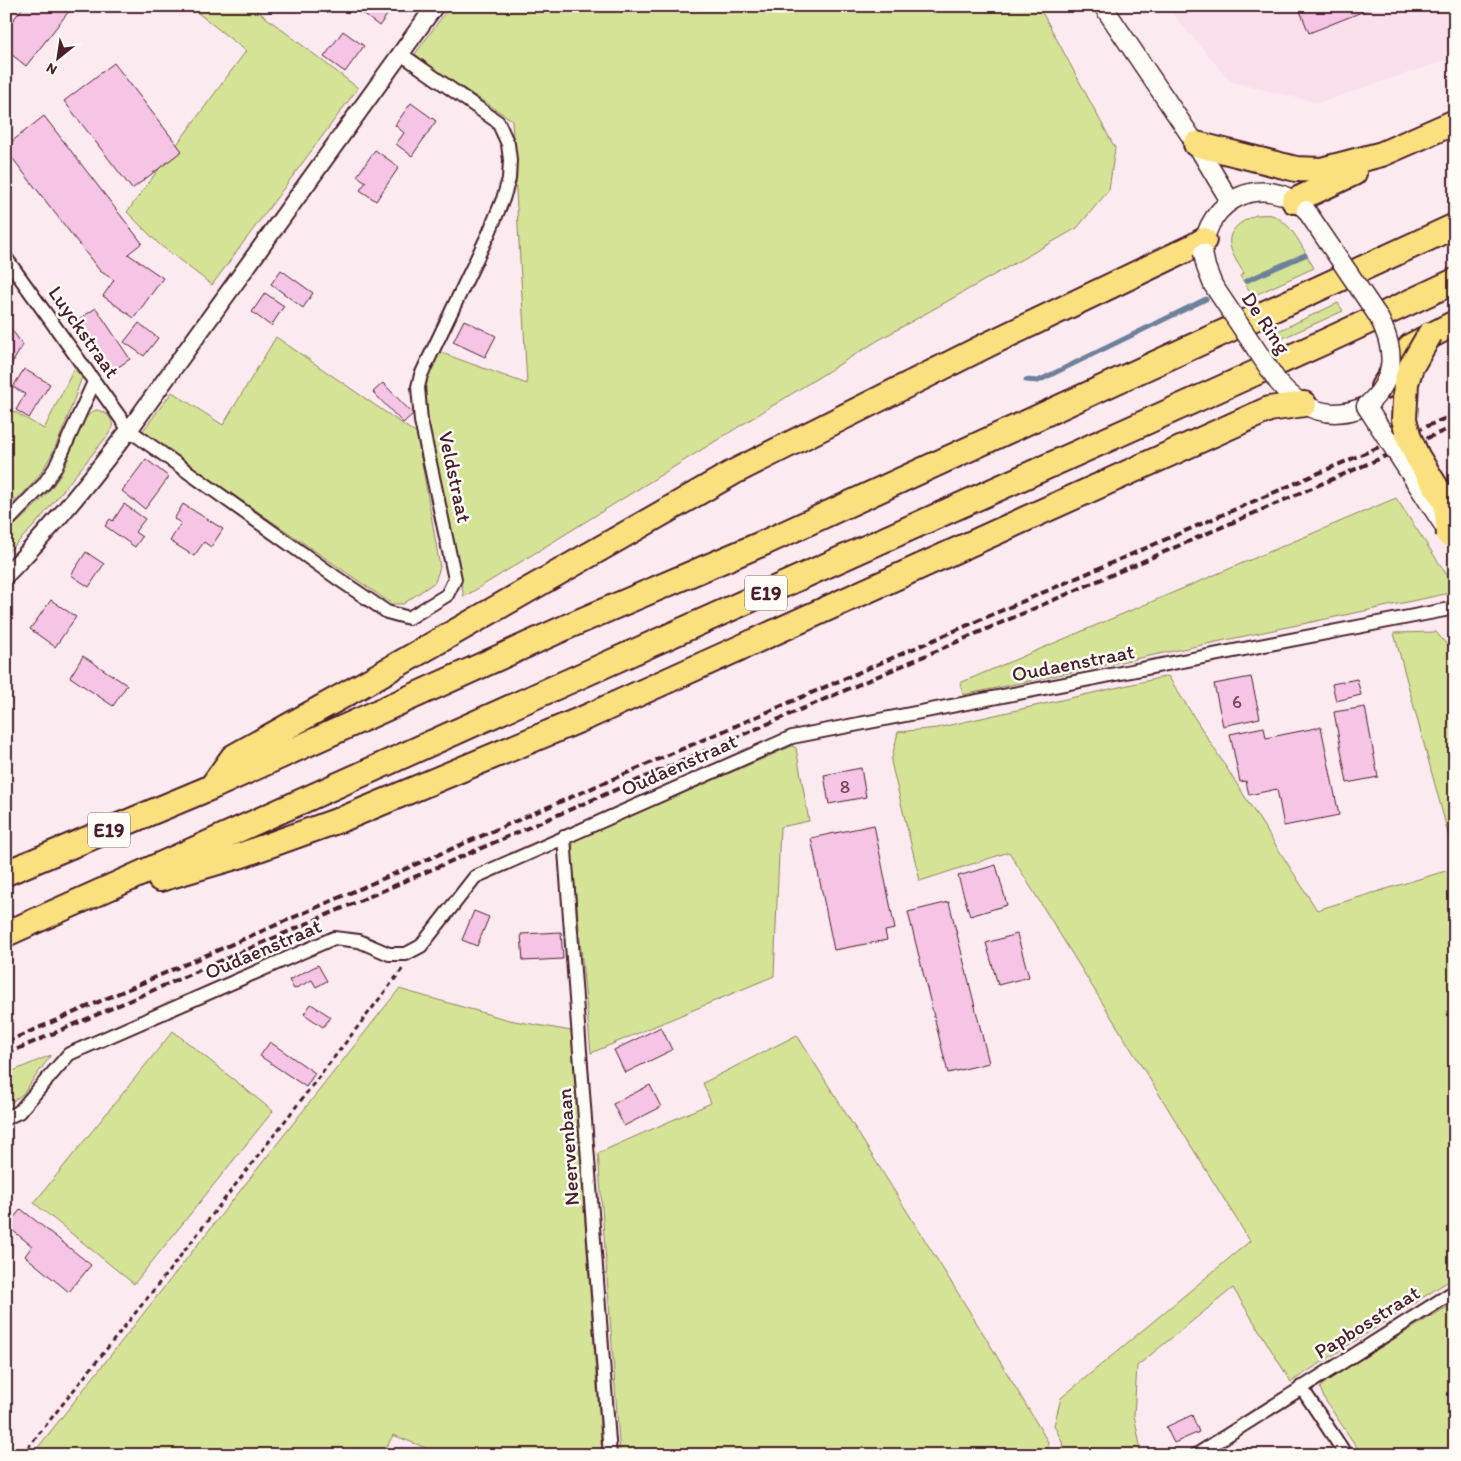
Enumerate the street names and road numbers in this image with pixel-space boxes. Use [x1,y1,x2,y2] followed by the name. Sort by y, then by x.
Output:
[44,281,125,383] street label: Luyckstraat
[1237,287,1296,359] street label: De Ring
[434,429,477,525] street label: Veldstraat
[745,576,787,610] road number: E19
[1009,638,1136,687] street label: Oudaenstraat
[617,728,741,801] street label: Oudaenstraat
[88,812,130,848] road number: E19
[201,913,325,984] street label: Oudaenstraat
[551,1087,584,1207] street label: Neervenbaan
[1309,1279,1424,1364] street label: Papbosstraat

